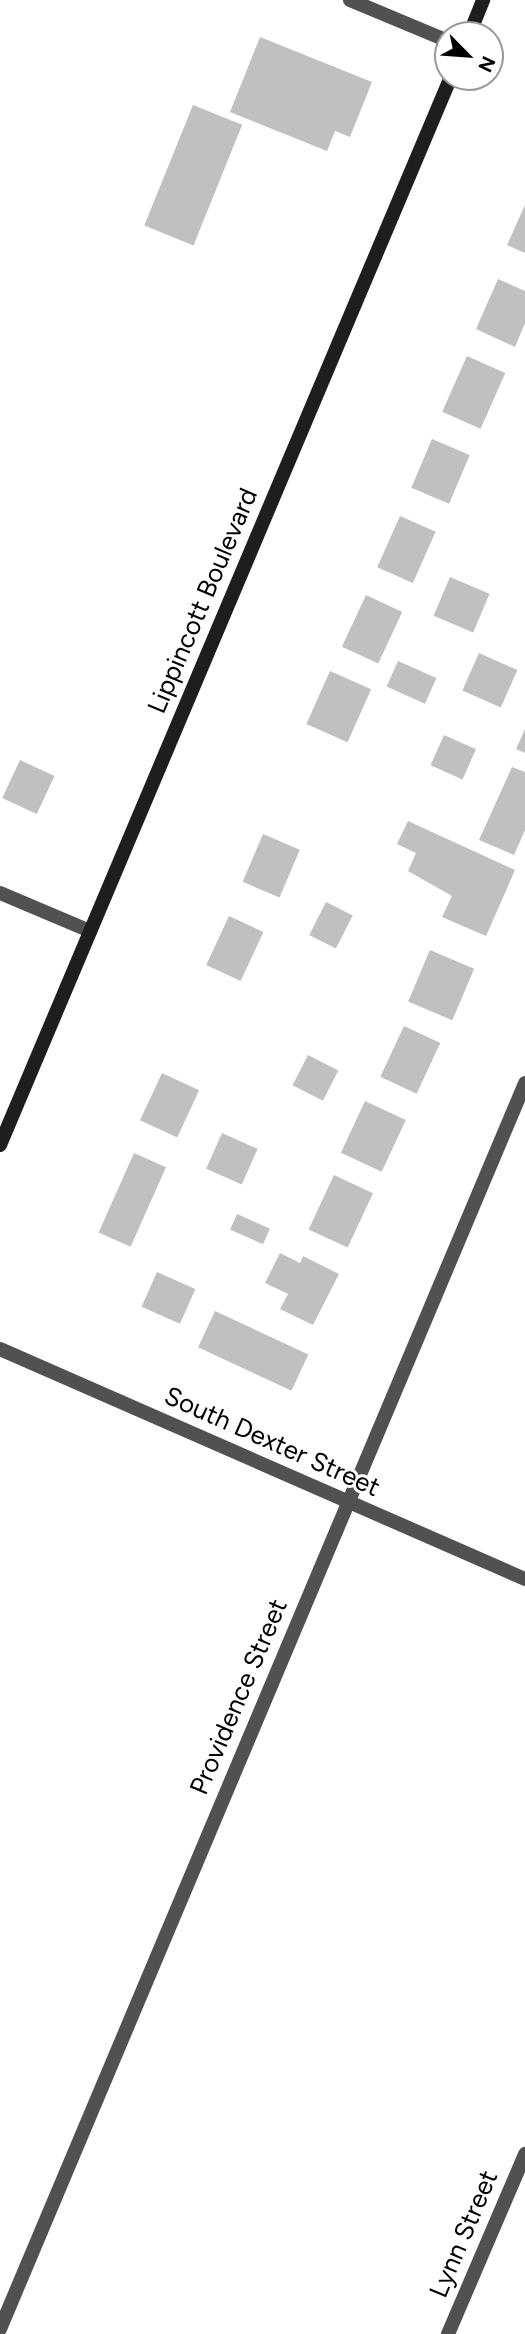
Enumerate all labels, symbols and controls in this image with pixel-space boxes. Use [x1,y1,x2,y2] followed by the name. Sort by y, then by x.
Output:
[434,21,504,91] north arrow
[473,53,500,76] text: N
[141,484,265,718] street label: Lippincott Boulevard
[159,1380,385,1504] street label: South Dexter Street
[184,1595,294,1799] street label: Providence Street
[423,2166,505,2302] street label: Lynn Street

